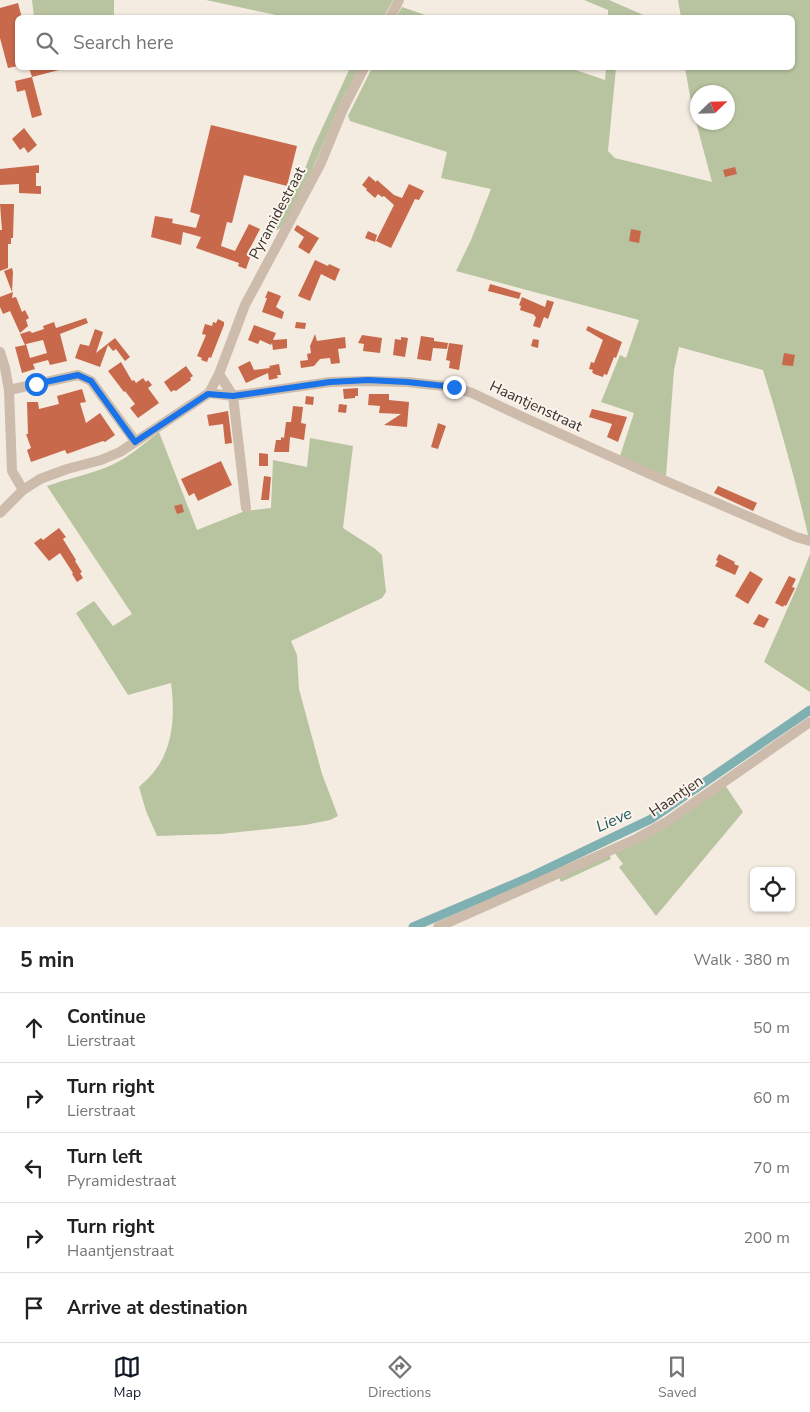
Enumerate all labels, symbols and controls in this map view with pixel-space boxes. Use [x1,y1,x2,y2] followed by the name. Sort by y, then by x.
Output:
[15,15,795,70] search box
[33,29,61,57] icon: search
[73,30,174,56] text: Search here
[690,85,735,130] north arrow
[244,162,310,263] street label: Pyramidestraat
[25,373,48,396] route start
[443,376,466,399] route end
[486,376,586,437] street label: Haantjenstraat
[645,771,707,821] street label: Haantjen
[592,802,636,838] water label: Lieve
[750,867,795,912] map controls
[750,867,795,912] button: locate
[20,946,74,974] text: 5 min
[694,949,790,971] text: Walk · 380 m
[67,1004,146,1030] text: Continue
[20,1014,48,1042] icon: ahead
[753,1017,790,1039] text: 50 m
[67,1030,135,1052] text: Lierstraat
[67,1074,154,1100] text: Turn right
[20,1084,48,1112] icon: right
[753,1087,790,1109] text: 60 m
[67,1100,135,1122] text: Lierstraat
[67,1144,142,1170] text: Turn left
[20,1154,48,1182] icon: left
[753,1157,790,1179] text: 70 m
[67,1170,176,1192] text: Pyramidestraat
[67,1214,154,1240] text: Turn right
[20,1224,48,1252] icon: right
[743,1227,790,1249] text: 200 m
[67,1240,174,1262] text: Haantjenstraat
[20,1294,48,1322] icon: arrive
[67,1295,248,1321] text: Arrive at destination
[113,1353,141,1402] tab: Map
[368,1353,431,1402] tab: Directions
[658,1353,697,1402] tab: Saved

